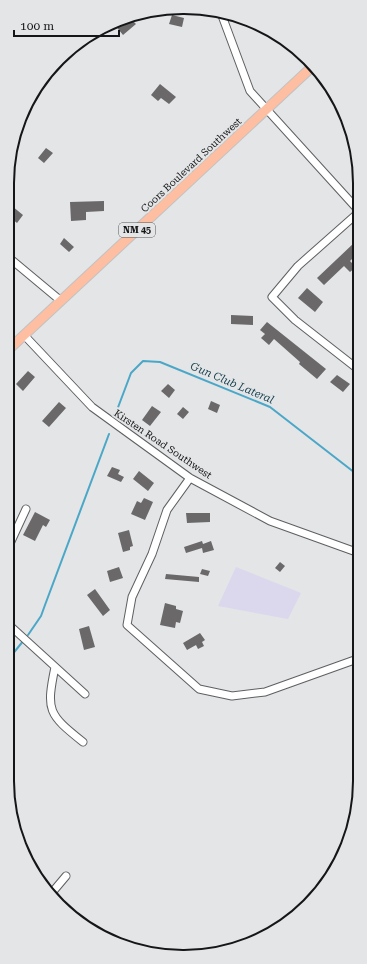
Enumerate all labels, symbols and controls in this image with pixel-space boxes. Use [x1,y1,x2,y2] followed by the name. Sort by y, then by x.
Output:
[14,12,119,38] scale bar
[20,19,54,33] text: 100 m
[138,115,244,214] street label: Coors Boulevard Southwest
[119,223,155,237] road number: NM 45
[188,360,276,406] water label: Gun Club Lateral
[112,407,214,481] street label: Kirsten Road Southwest

